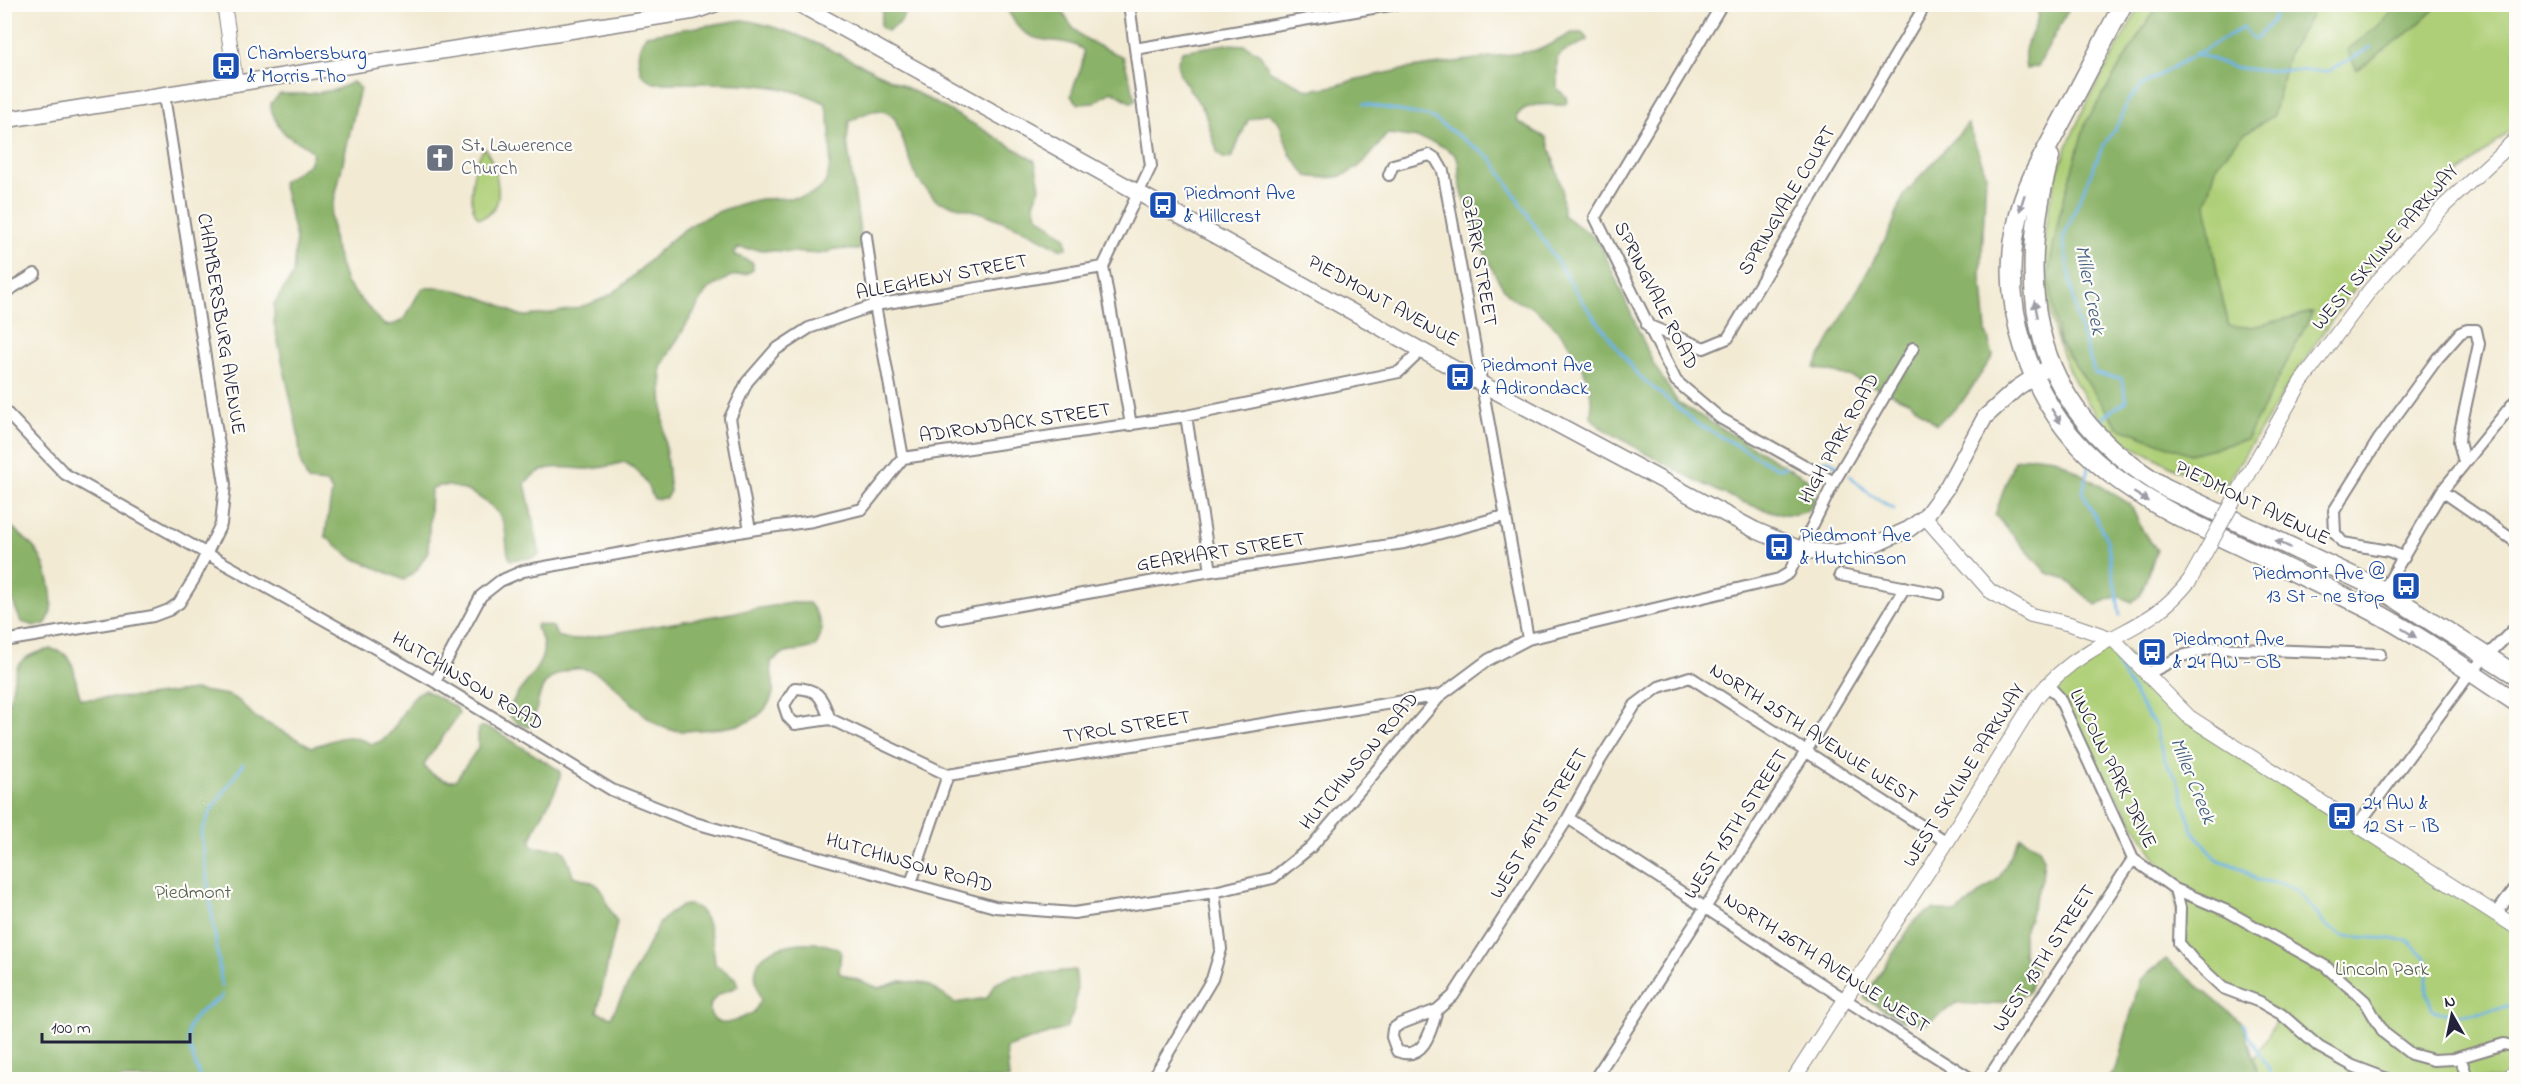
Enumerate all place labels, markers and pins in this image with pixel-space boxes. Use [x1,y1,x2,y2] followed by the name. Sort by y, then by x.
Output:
[247,40,367,92] place label: Chambersburg & Morris Tho
[210,50,242,82] bus stop icon: Chambersburg & Morris Tho
[461,132,573,184] place label: St. Lawerence Church
[424,142,456,174] church icon: St. Lawerence Church
[1184,180,1295,232] place label: Piedmont Ave & Hillcrest
[1147,189,1179,221] bus stop icon: Piedmont Ave & Hillcrest
[1481,352,1592,404] place label: Piedmont Ave & Adirondack
[1444,361,1476,393] bus stop icon: Piedmont Ave & Adirondack
[1800,522,1911,574] place label: Piedmont Ave & Hutchinson
[1763,531,1795,563] bus stop icon: Piedmont Ave & Hutchinson
[2252,560,2385,612] place label: Piedmont Ave @ 13 St - ne stop
[2390,570,2422,602] bus stop icon: Piedmont Ave @ 13 St - ne stop
[2173,626,2284,678] place label: Piedmont Ave & 24 AW - OB
[2136,636,2168,668] bus stop icon: Piedmont Ave & 24 AW - OB
[2363,790,2440,842] place label: 24 AW & 12 St - IB
[2326,800,2358,832] bus stop icon: 24 AW & 12 St - IB

